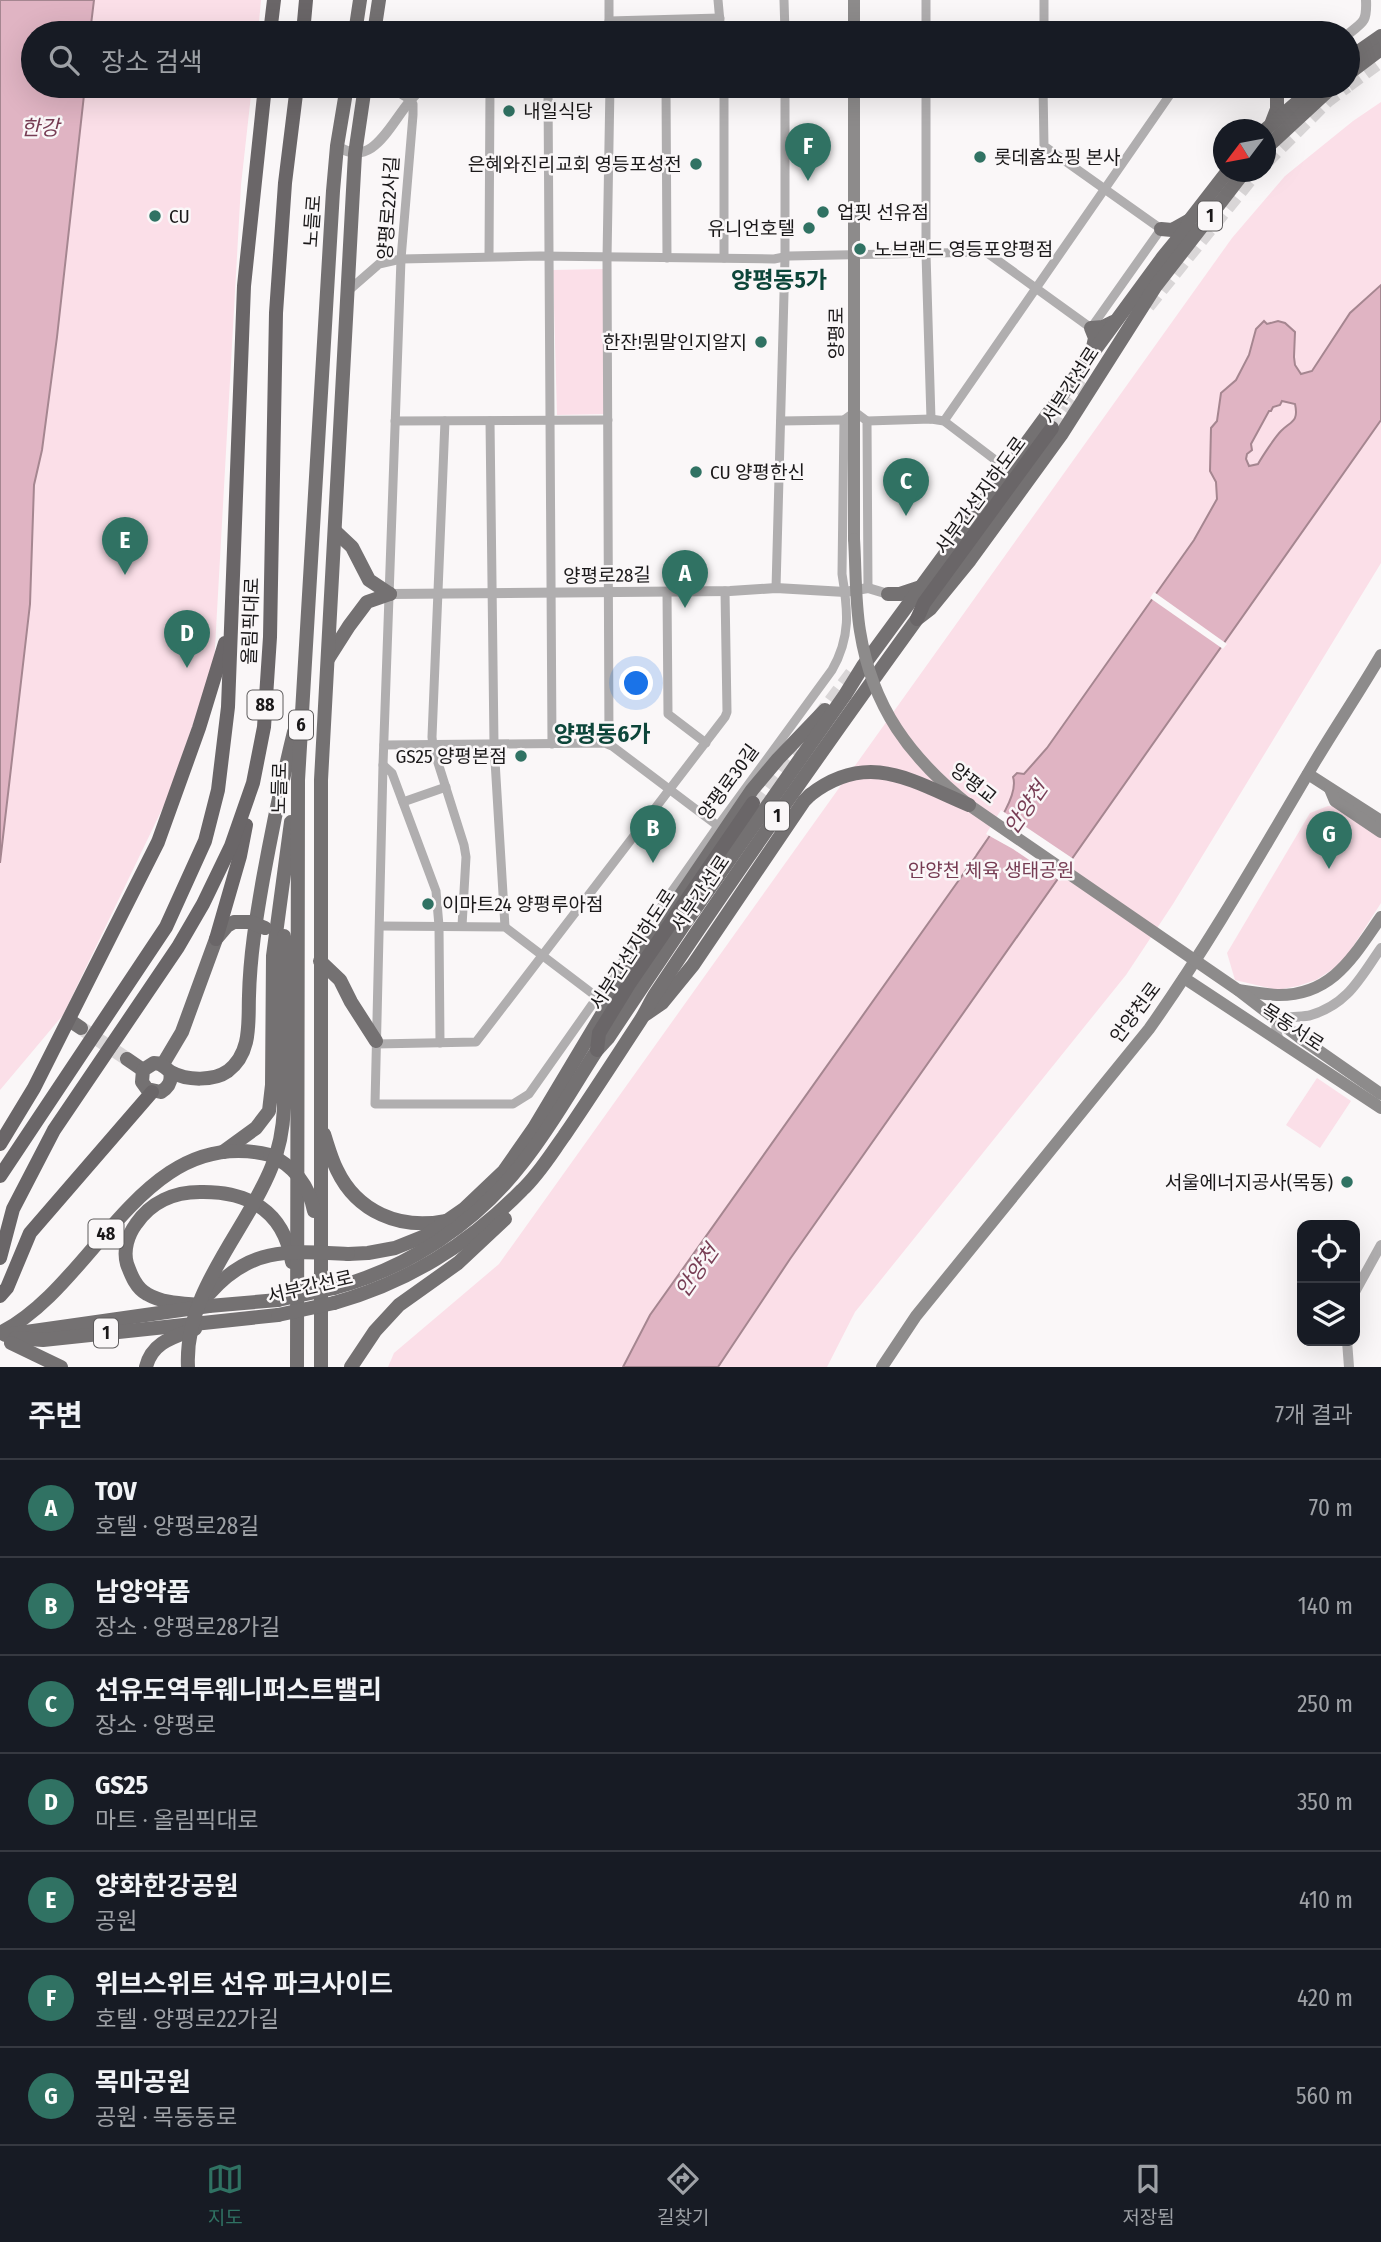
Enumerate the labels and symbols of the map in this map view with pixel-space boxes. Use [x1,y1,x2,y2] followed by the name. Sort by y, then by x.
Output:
[523,100,593,123] place label: 내일식당
[501,103,517,119] marker: 내일식당
[21,115,62,141] water label: 한강
[1213,119,1276,182] north arrow
[785,123,831,181] pin: F
[994,146,1121,169] place label: 롯데홈쇼핑 본사
[972,149,988,165] marker: 롯데홈쇼핑 본사
[468,153,682,176] place label: 은혜와진리교회 영등포성전
[373,155,404,261] street label: 양평로22사길
[688,156,704,172] marker: 은혜와진리교회 영등포성전
[299,194,326,248] street label: 노들로
[837,201,929,224] place label: 업핏 선유점
[1198,202,1222,230] road number: 1
[815,204,831,220] marker: 업핏 선유점
[169,205,190,228] place label: CU
[147,208,163,224] marker: CU
[708,217,795,240] place label: 유니언호텔
[801,220,817,236] marker: 유니언호텔
[874,238,1053,261] place label: 노브랜드 영등포양평점
[852,241,868,257] marker: 노브랜드 영등포양평점
[731,266,827,294] district label: 양평동5가
[825,307,848,359] street label: 양평로
[603,331,747,354] place label: 한잔!뭔말인지알지
[753,334,769,350] marker: 한잔!뭔말인지알지
[1037,342,1104,428] street label: 서부간선로
[930,432,1031,559] street label: 서부간선지하도로
[883,458,929,516] pin: C
[710,461,805,484] place label: CU 양평한신
[688,464,704,480] marker: CU 양평한신
[102,517,148,575] pin: E
[662,550,708,608] pin: A
[563,563,651,588] street label: 양평로28길
[237,577,264,665] street label: 올림픽대로
[164,610,210,668] pin: D
[619,666,653,700] your location
[247,690,282,720] road number: 88
[289,710,313,740] road number: 6
[554,720,650,748] district label: 양평동6가
[693,740,764,825] street label: 양평로30길
[395,745,507,768] place label: GS25 양평본점
[513,748,529,764] marker: GS25 양평본점
[946,758,1001,809] street label: 양평교
[268,762,291,814] street label: 노들로
[999,775,1055,839] water label: 안양천
[765,802,789,830] road number: 1
[630,805,676,863] pin: B
[1306,811,1352,869] pin: G
[666,851,734,936] street label: 서부간선로
[908,859,1074,882] park label: 안양천 체육 생태공원
[585,884,680,1014] street label: 서부간선지하도로
[442,893,604,916] place label: 이마트24 양평루아점
[420,896,436,912] marker: 이마트24 양평루아점
[1105,977,1166,1047] street label: 안양천로
[1257,999,1328,1056] street label: 목동서로
[1164,1171,1333,1194] place label: 서울에너지공사(목동)
[1339,1174,1355,1190] marker: 서울에너지공사(목동)
[88,1219,124,1248] road number: 48
[670,1238,726,1302] water label: 안양천
[265,1265,355,1308] street label: 서부간선로
[94,1318,118,1348] road number: 1

